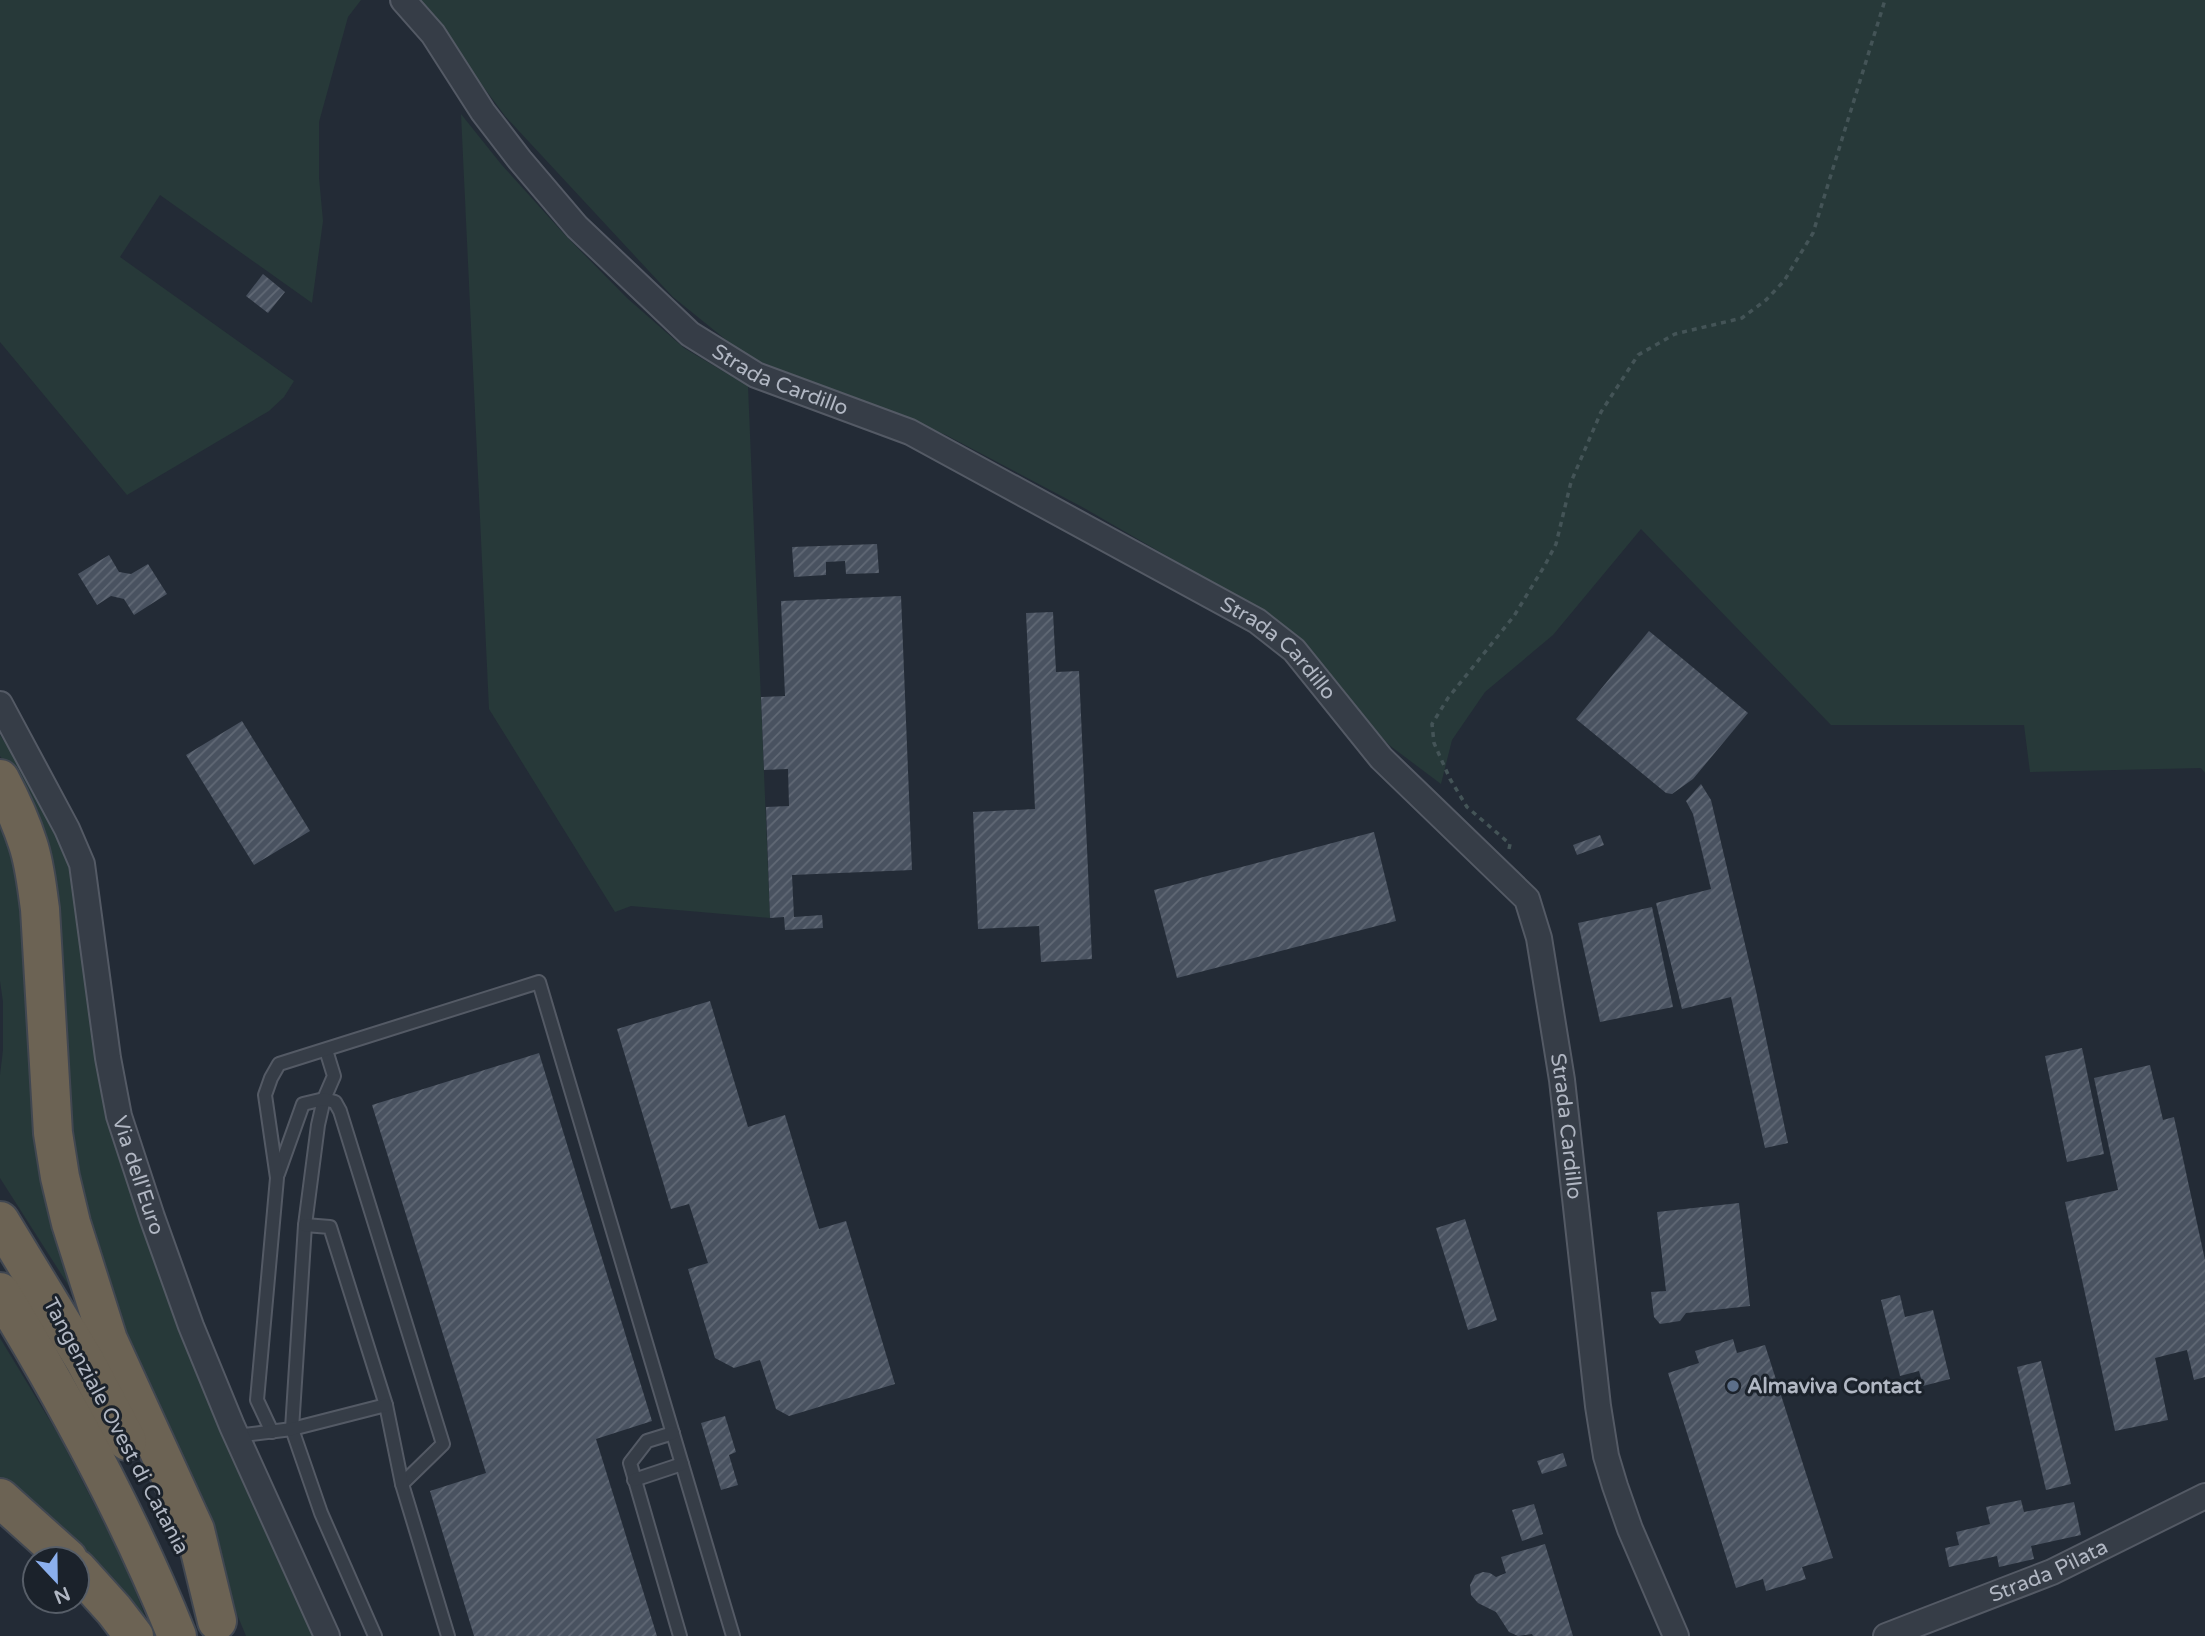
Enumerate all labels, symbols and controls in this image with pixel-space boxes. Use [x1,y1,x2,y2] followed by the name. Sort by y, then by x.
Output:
[708,338,852,421] street label: Strada Cardillo
[1216,591,1341,705] street label: Strada Cardillo
[1545,1051,1588,1201] street label: Strada Cardillo
[107,1113,170,1238] street label: Via dell'Euro
[38,1294,194,1558] street label: Tangenziale Ovest di Catania
[1747,1374,1922,1399] place label: Almaviva Contact
[1725,1378,1741,1394] marker: Almaviva Contact
[1986,1534,2112,1608] street label: Strada Pilata
[21,1545,91,1615] north arrow
[51,1582,73,1608] text: N

